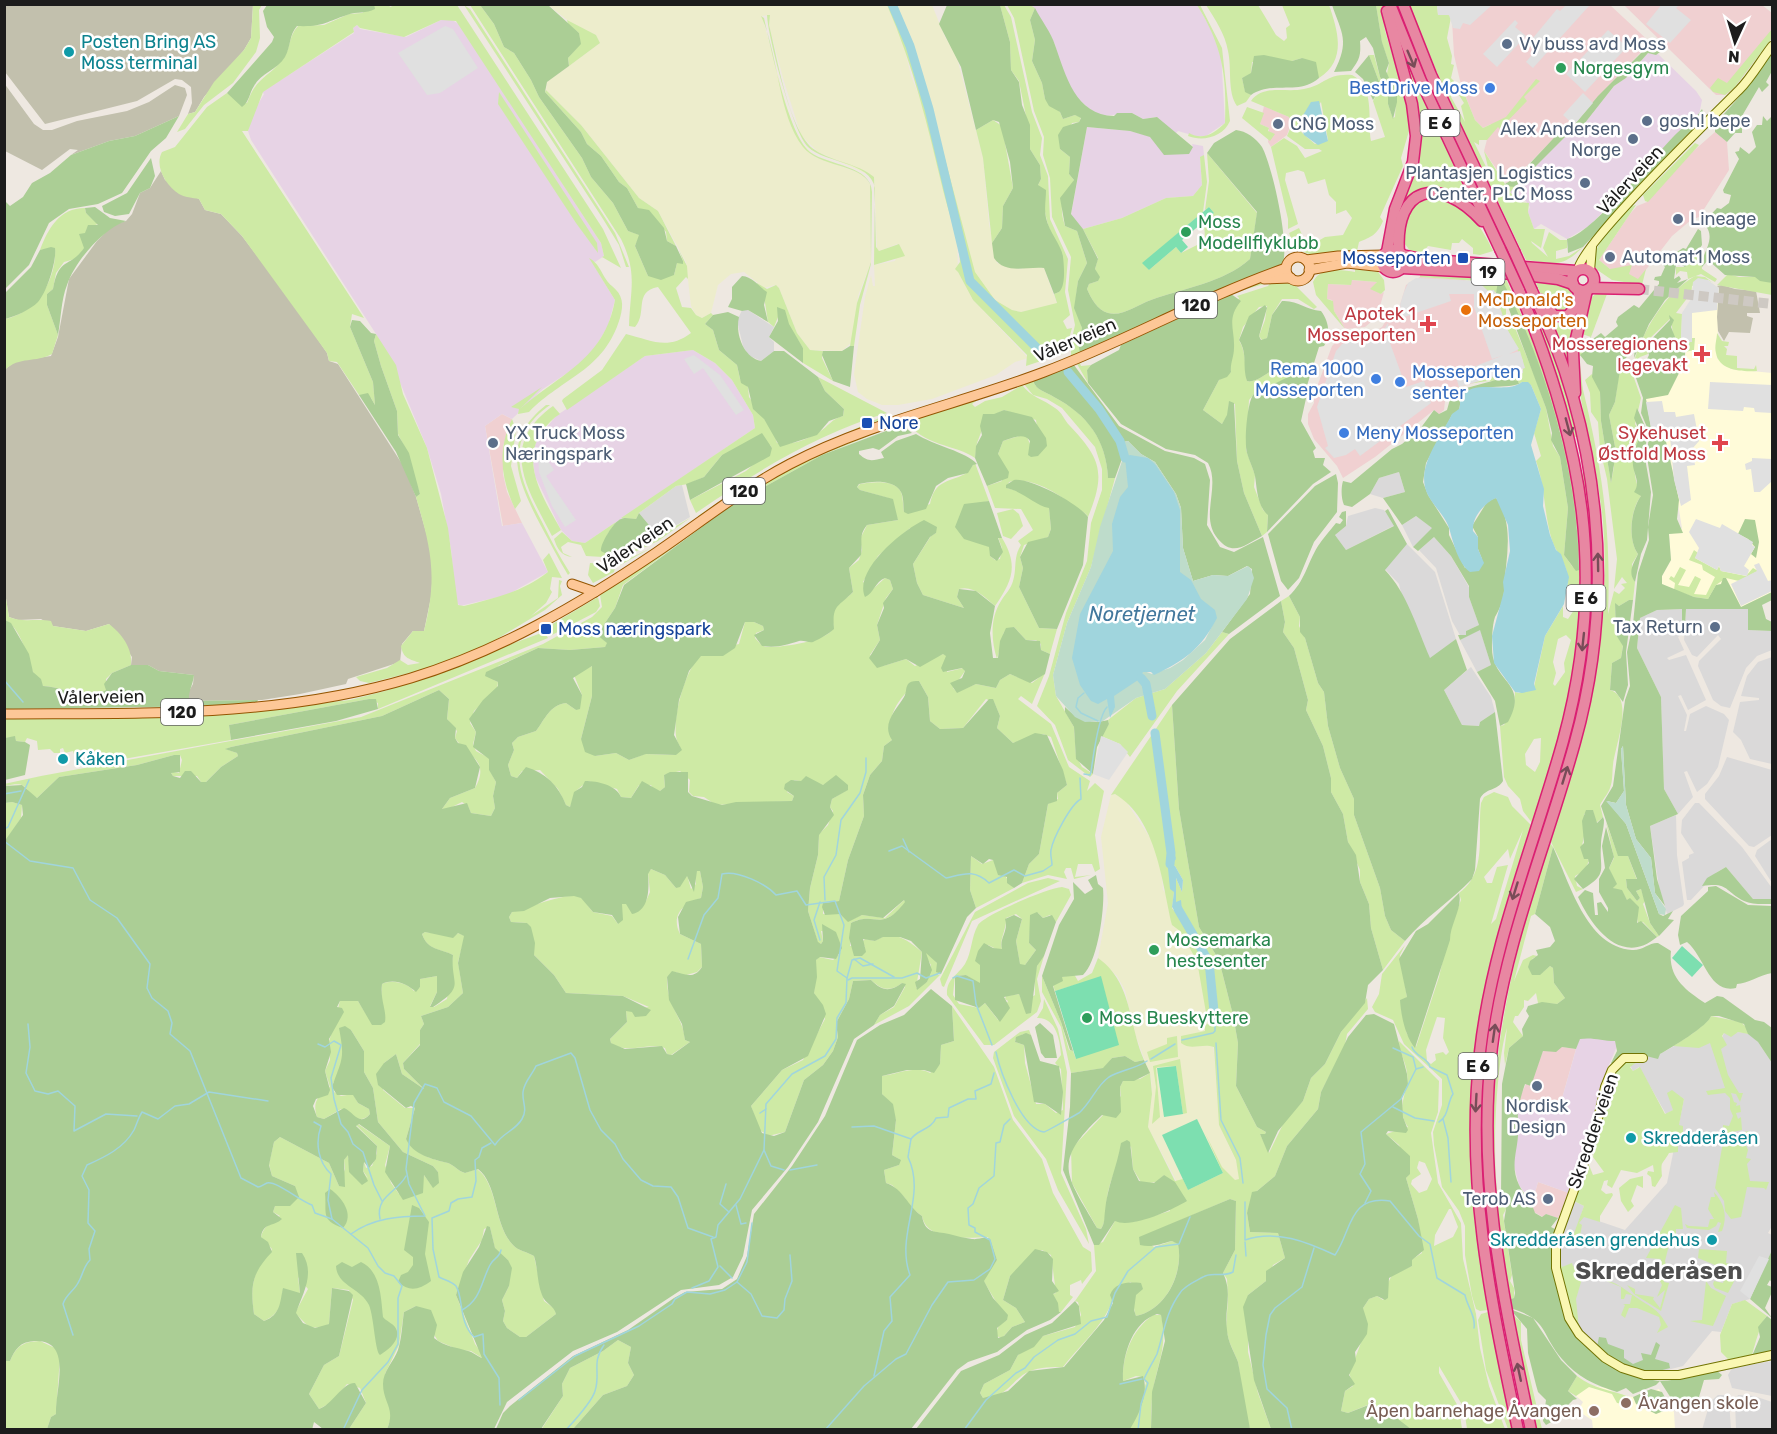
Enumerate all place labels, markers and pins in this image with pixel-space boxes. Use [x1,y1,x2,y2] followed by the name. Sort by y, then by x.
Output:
[81,31,216,74] place label: Posten Bring AS Moss terminal
[1519,33,1666,55] place label: Vy buss avd Moss
[1500,37,1514,51] marker: Vy buss avd Moss
[62,45,76,59] marker: Posten Bring AS Moss terminal
[1573,57,1669,79] place label: Norgesgym
[1554,61,1568,75] marker: Norgesgym
[1349,77,1478,99] place label: BestDrive Moss
[1483,81,1497,95] marker: BestDrive Moss
[1659,110,1751,132] place label: gosh! bepe
[1290,113,1374,135] place label: CNG Moss
[1640,114,1654,128] marker: gosh! bepe
[1271,117,1285,131] marker: CNG Moss
[1500,118,1621,161] place label: Alex Andersen Norge
[1626,132,1640,146] marker: Alex Andersen Norge
[1405,162,1573,205] place label: Plantasjen Logistics Center, PLC Moss
[1578,176,1592,190] marker: Plantasjen Logistics Center, PLC Moss
[1690,208,1756,230] place label: Lineage
[1198,211,1319,254] place label: Moss Modellflyklubb
[1671,212,1685,226] marker: Lineage
[1179,225,1193,239] marker: Moss Modellflyklubb
[1622,246,1750,268] place label: Automat1 Moss
[1342,247,1451,269] place label: Mosseporten
[1603,250,1617,264] marker: Automat1 Moss
[1456,251,1470,265] marker: Mosseporten
[1478,289,1587,332] place label: McDonald's Mosseporten
[1307,303,1416,346] place label: Apotek 1 Mosseporten
[1459,303,1473,317] marker: McDonald's Mosseporten
[1421,317,1435,331] marker: Apotek 1 Mosseporten
[1552,333,1688,376] place label: Mosseregionens legevakt
[1693,345,1711,363] marker: Mosseregionens legevakt
[1255,358,1364,401] place label: Rema 1000 Mosseporten
[1412,361,1521,404] place label: Mosseporten senter
[1369,372,1383,386] marker: Rema 1000 Mosseporten
[1393,375,1407,389] marker: Mosseporten senter
[879,412,919,434] place label: Nore
[860,416,874,430] marker: Nore
[505,422,625,465] place label: YX Truck Moss Næringspark
[1356,422,1514,444] place label: Meny Mosseporten
[1598,422,1706,465] place label: Sykehuset Østfold Moss
[1337,426,1351,440] marker: Meny Mosseporten
[1711,434,1729,452] marker: Sykehuset Østfold Moss
[486,436,500,450] marker: YX Truck Moss Næringspark
[1613,616,1703,638] place label: Tax Return
[558,618,712,640] place label: Moss næringspark
[1708,620,1722,634] marker: Tax Return
[539,622,553,636] marker: Moss næringspark
[75,748,125,770] place label: Kåken
[56,752,70,766] marker: Kåken
[1166,929,1271,972] place label: Mossemarka hestesenter
[1147,943,1161,957] marker: Mossemarka hestesenter
[1099,1007,1249,1029] place label: Moss Bueskyttere
[1080,1011,1094,1025] marker: Moss Bueskyttere
[1530,1079,1544,1093] marker: Nordisk Design
[1505,1095,1569,1138] place label: Nordisk Design
[1643,1127,1759,1149] place label: Skredderåsen
[1624,1131,1638,1145] marker: Skredderåsen
[1463,1188,1536,1210] place label: Terob AS
[1541,1192,1555,1206] marker: Terob AS
[1490,1229,1700,1251] place label: Skredderåsen grendehus
[1705,1233,1719,1247] marker: Skredderåsen grendehus
[1638,1392,1759,1414] place label: Åvangen skole
[1619,1396,1633,1410] marker: Åvangen skole
[1366,1400,1582,1422] place label: Åpen barnehage Åvangen
[1587,1404,1601,1418] marker: Åpen barnehage Åvangen

